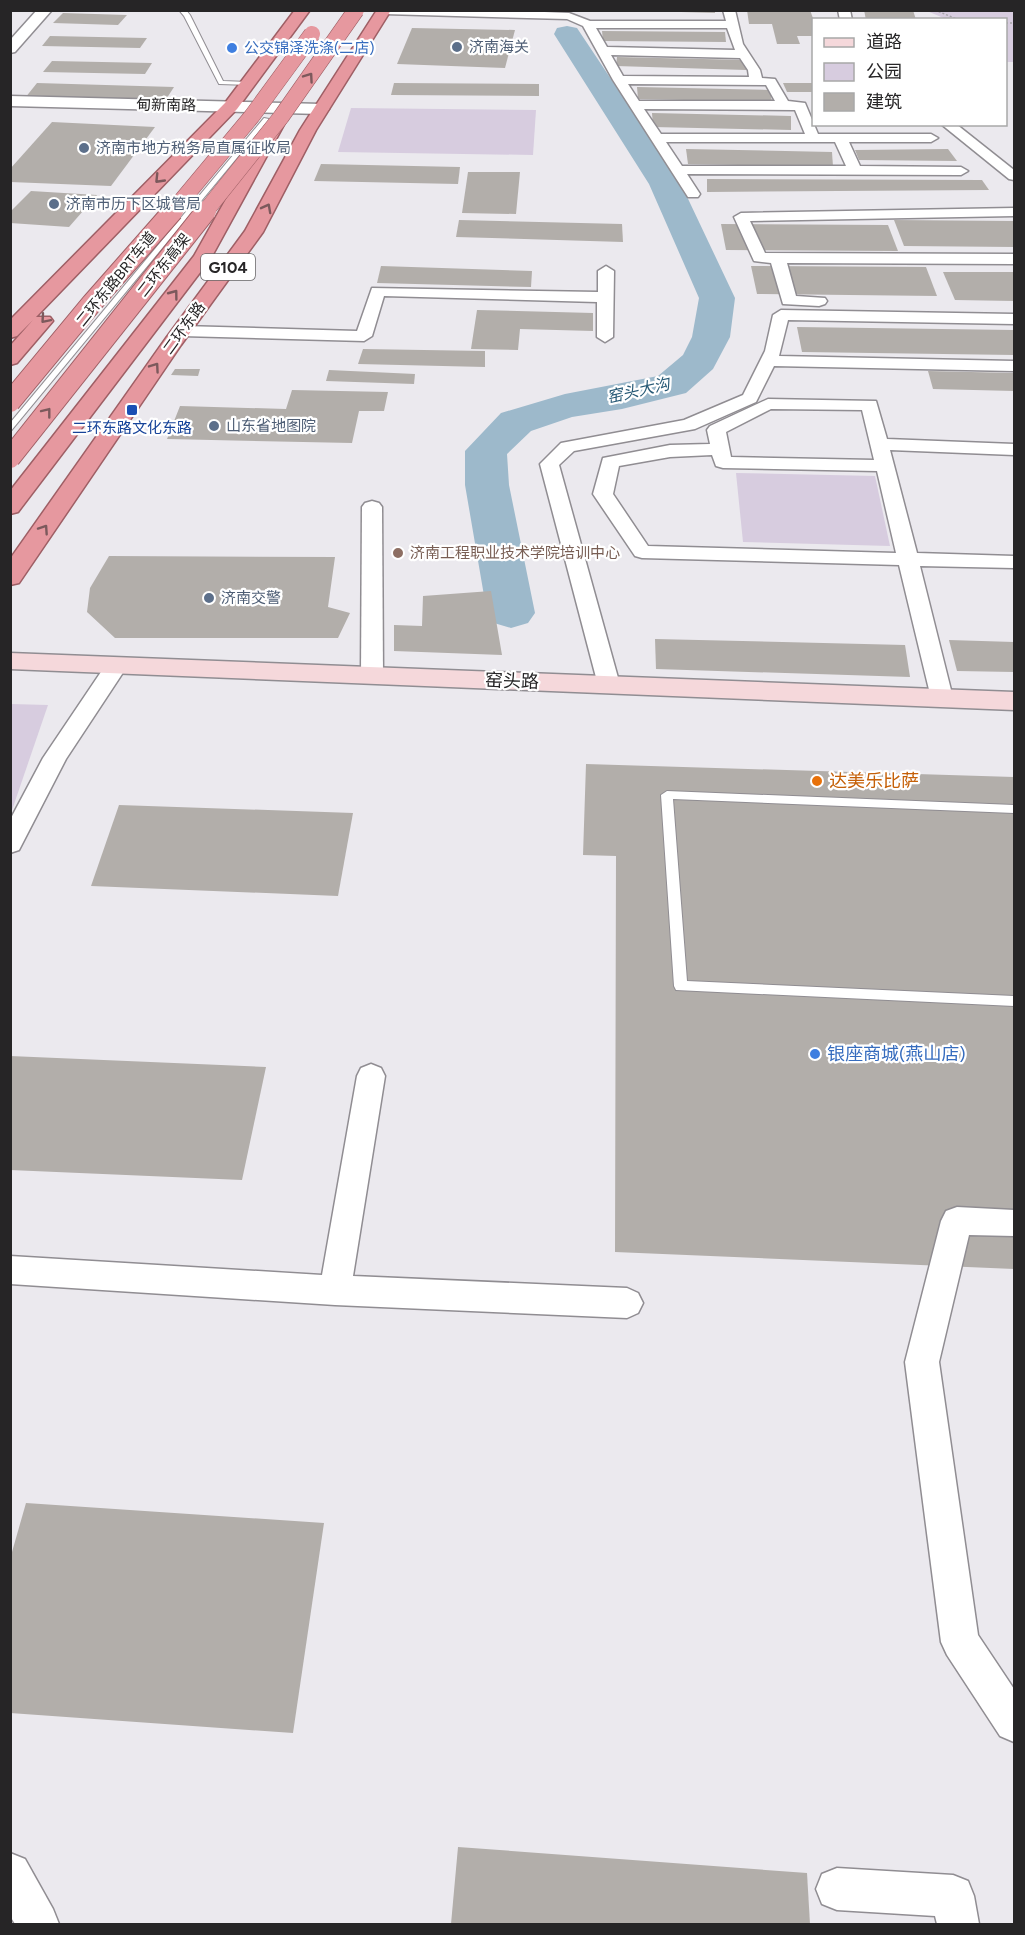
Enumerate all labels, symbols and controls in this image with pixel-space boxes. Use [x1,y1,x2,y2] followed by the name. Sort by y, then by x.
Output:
[812,18,1007,126] legend
[866,31,902,53] text: 道路
[469,38,529,56] place label: 济南海关
[244,39,375,57] place label: 公交锦泽洗涤(二店)
[450,40,464,54] marker: 济南海关
[225,41,239,55] marker: 公交锦泽洗涤(二店)
[866,61,902,83] text: 公园
[302,72,313,83] one-way arrow
[866,91,902,113] text: 建筑
[136,95,196,115] street label: 甸新南路
[96,139,291,157] place label: 济南市地方税务局直属征收局
[77,141,91,155] marker: 济南市地方税务局直属征收局
[155,172,166,182] one-way arrow
[66,195,201,213] place label: 济南市历下区城管局
[47,197,61,211] marker: 济南市历下区城管局
[260,203,271,214] one-way arrow
[72,228,160,330] street label: 二环东路BRT车道
[134,230,194,300] street label: 二环东高架
[201,254,255,280] road number: G104
[167,290,178,301] one-way arrow
[159,298,209,358] street label: 二环东路
[41,312,52,323] one-way arrow
[148,363,159,374] one-way arrow
[605,374,673,407] water label: 窑头大沟
[125,403,139,417] marker: 二环东路文化东路
[39,408,50,419] one-way arrow
[226,417,316,435] place label: 山东省地图院
[72,419,192,437] place label: 二环东路文化东路
[207,419,221,433] marker: 山东省地图院
[37,525,48,536] one-way arrow
[410,544,620,562] place label: 济南工程职业技术学院培训中心
[391,546,405,560] marker: 济南工程职业技术学院培训中心
[221,589,281,607] place label: 济南交警
[202,591,216,605] marker: 济南交警
[485,669,539,693] street label: 窑头路
[829,770,919,792] place label: 达美乐比萨
[810,774,824,788] marker: 达美乐比萨
[827,1043,966,1065] place label: 银座商城(燕山店)
[808,1047,822,1061] marker: 银座商城(燕山店)

